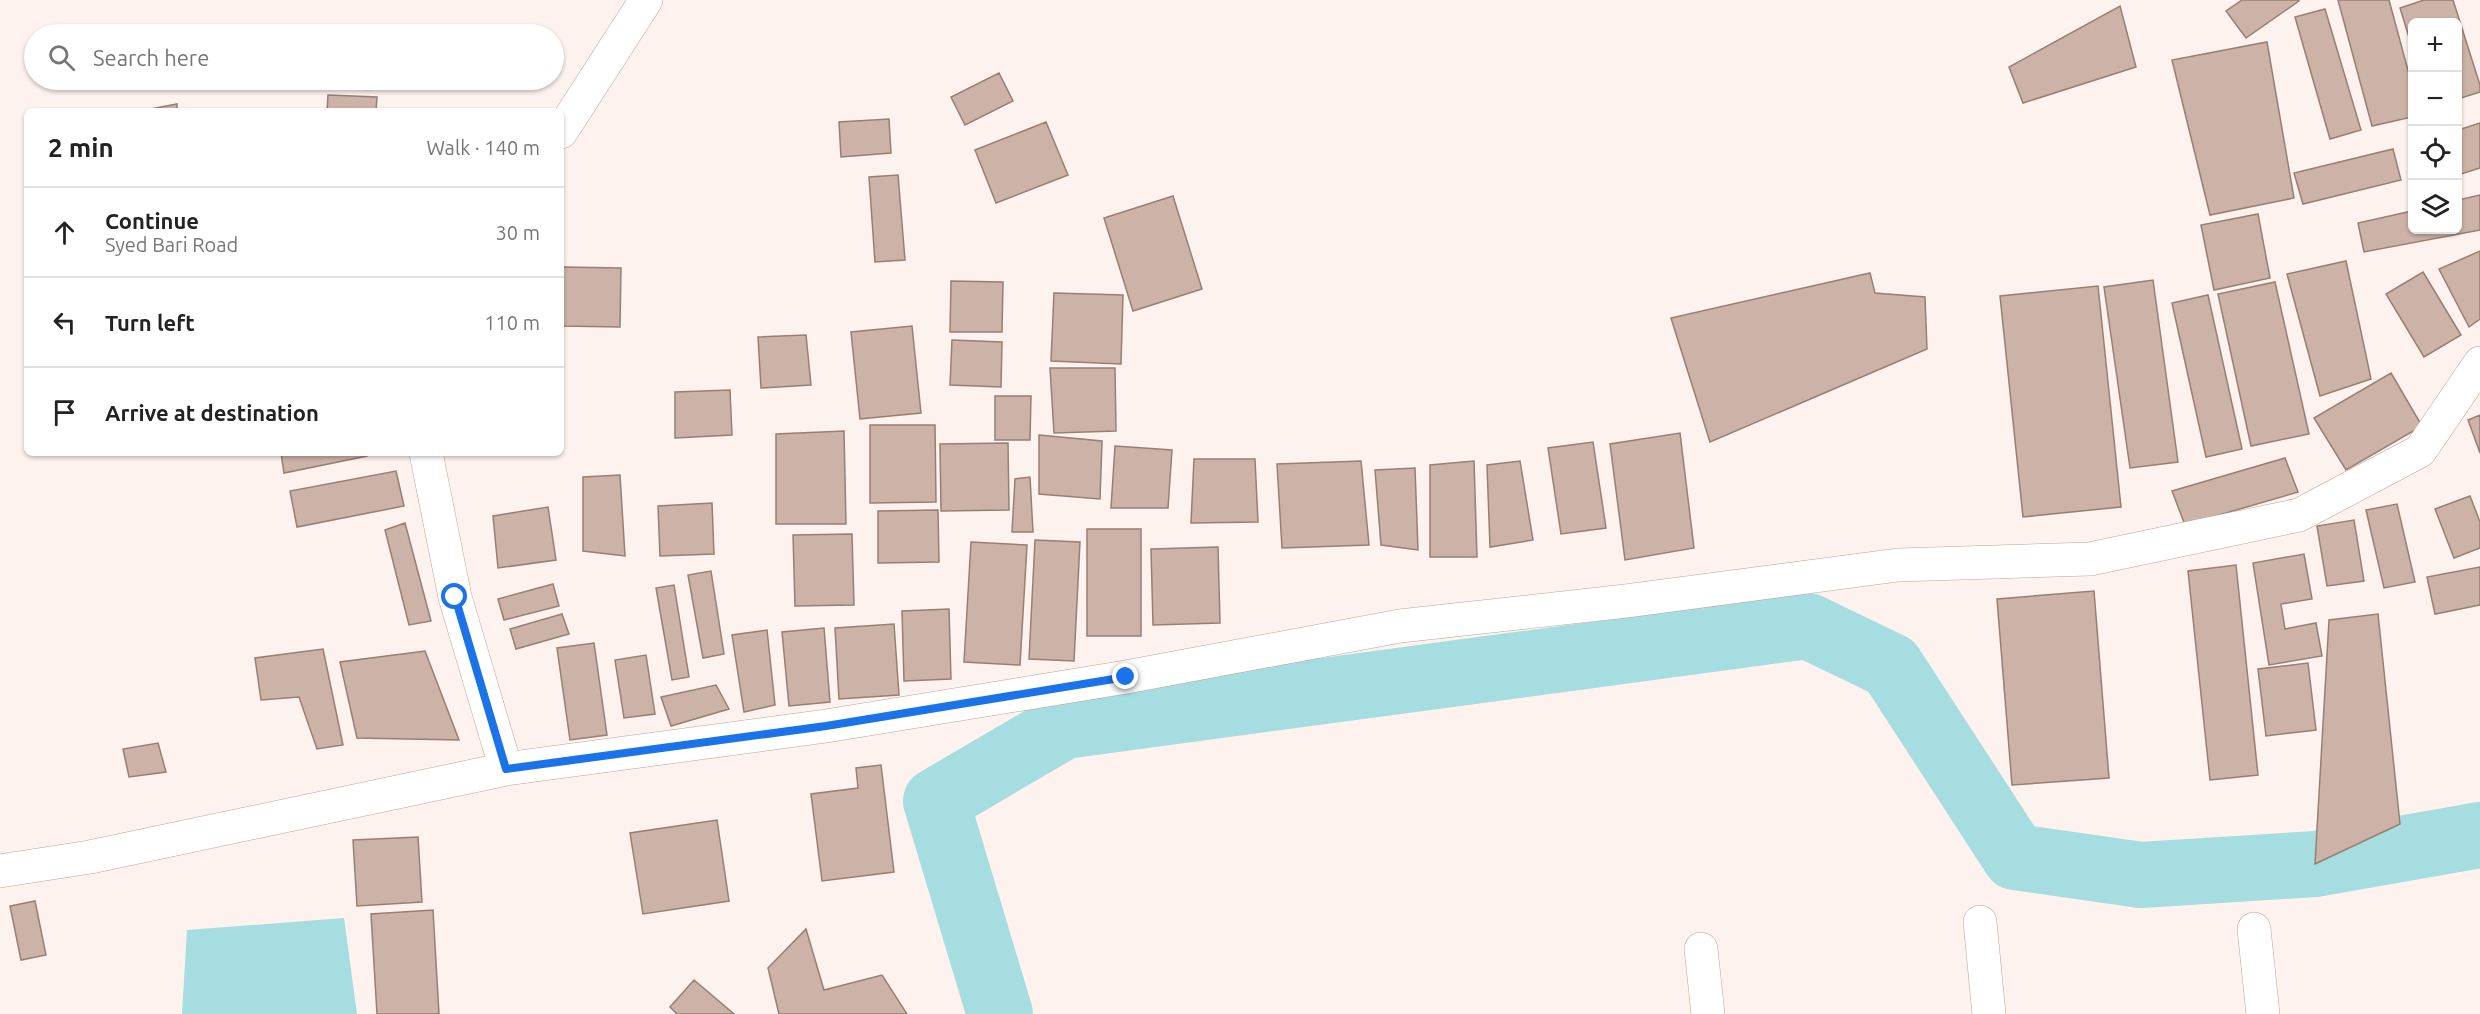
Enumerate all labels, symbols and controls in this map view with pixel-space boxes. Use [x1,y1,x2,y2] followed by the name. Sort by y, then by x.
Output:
[2408,18,2462,234] map controls
[2408,18,2462,72] button: +
[24,24,564,90] search box
[45,41,78,74] icon: search
[93,45,209,70] text: Search here
[2408,72,2462,126] button: −
[2408,126,2462,180] button: locate
[48,133,114,162] text: 2 min
[427,136,540,159] text: Walk · 140 m
[2408,180,2462,234] button: layers
[105,208,199,233] text: Continue
[48,216,81,249] icon: ahead
[496,221,540,244] text: 30 m
[105,233,238,256] text: Syed Bari Road
[48,306,81,339] icon: left
[105,310,195,335] text: Turn left
[484,311,540,334] text: 110 m
[48,396,81,429] icon: arrive
[105,400,319,425] text: Arrive at destination
[441,583,467,609] route start
[1112,663,1138,689] route end

